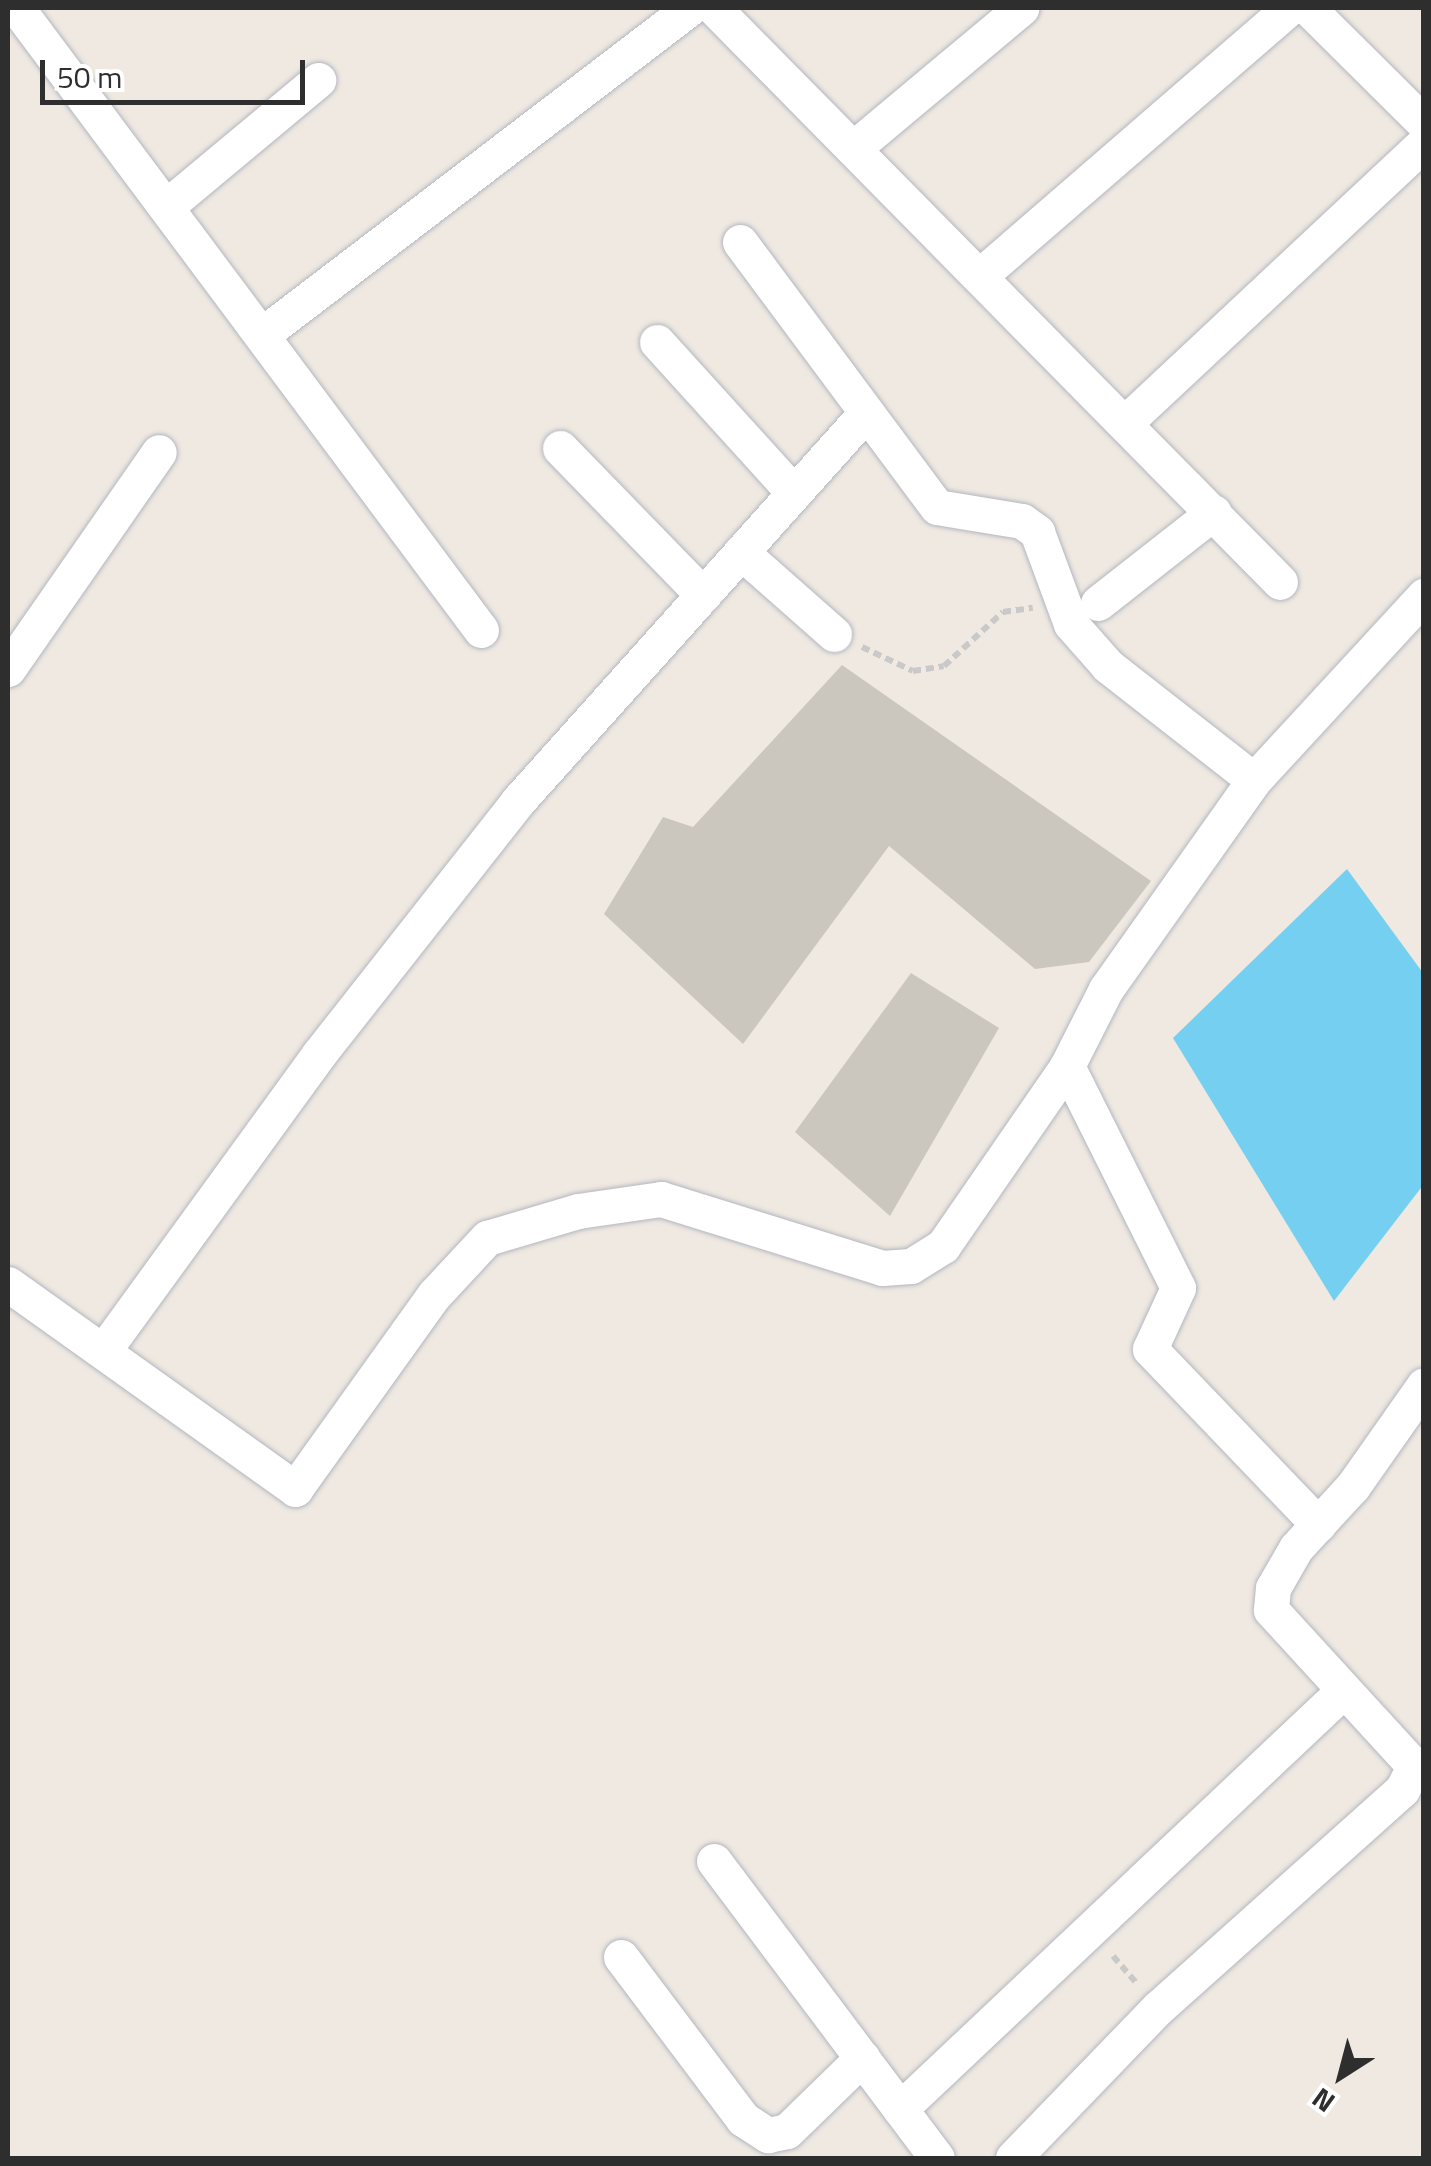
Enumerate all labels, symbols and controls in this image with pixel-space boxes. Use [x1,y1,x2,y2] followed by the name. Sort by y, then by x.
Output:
[45,40,310,102] scale bar
[57,54,122,100] text: 50 m
[1291,2026,1391,2126] north arrow
[1303,2078,1344,2124] text: N

